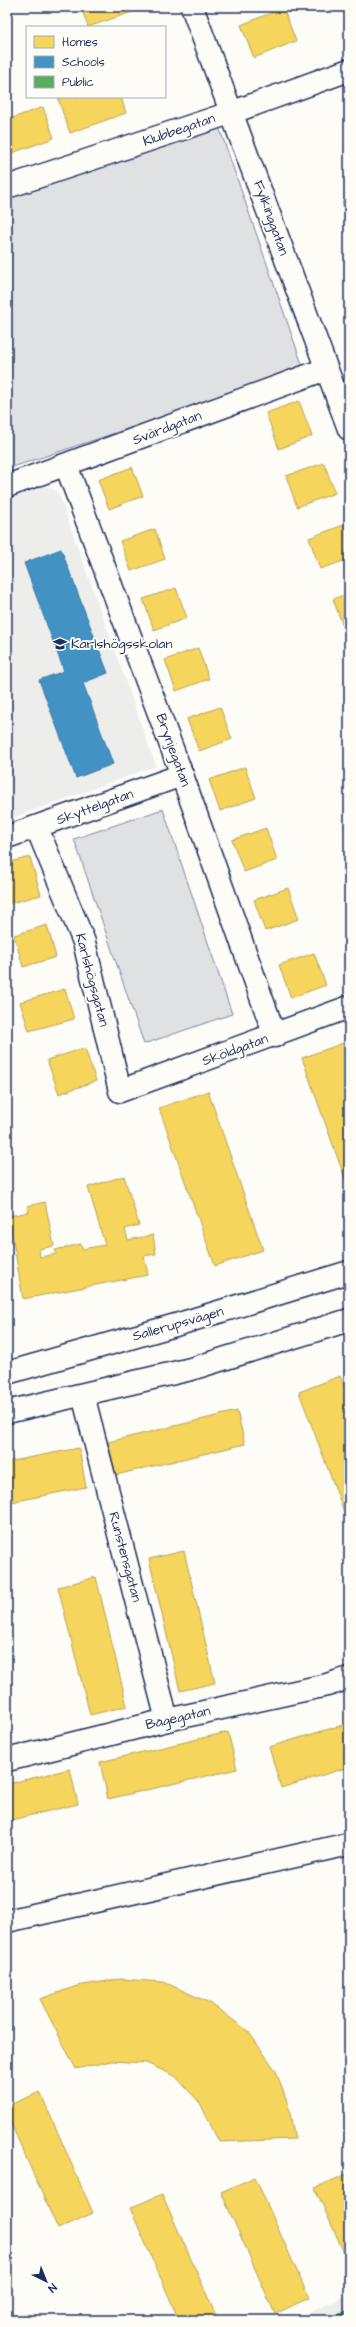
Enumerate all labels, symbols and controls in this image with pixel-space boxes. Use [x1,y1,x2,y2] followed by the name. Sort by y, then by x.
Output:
[26,26,166,98] legend
[62,34,98,51] text: Homes
[62,54,105,71] text: Schools
[62,74,94,91] text: Public
[140,108,218,152] street label: Klubbegatan
[248,178,294,258] street label: Fylkinggatan
[130,406,204,450] street label: Svärdgatan
[71,634,172,654] place label: Karlshögsskolan
[52,636,68,652] school or university icon: Karlshögsskolan
[151,711,195,789] street label: Brynjegatan
[54,784,136,830] street label: Skyttelgatan
[70,931,114,1029] street label: Karlshögsgatan
[199,1029,271,1071] street label: Sköldgatan
[130,1301,226,1347] street label: Sallerupsvägen
[103,1510,147,1604] street label: Runstensgatan
[144,1701,212,1735] street label: Bågegatan
[26,2261,66,2301] north arrow
[45,2280,60,2296] text: N

